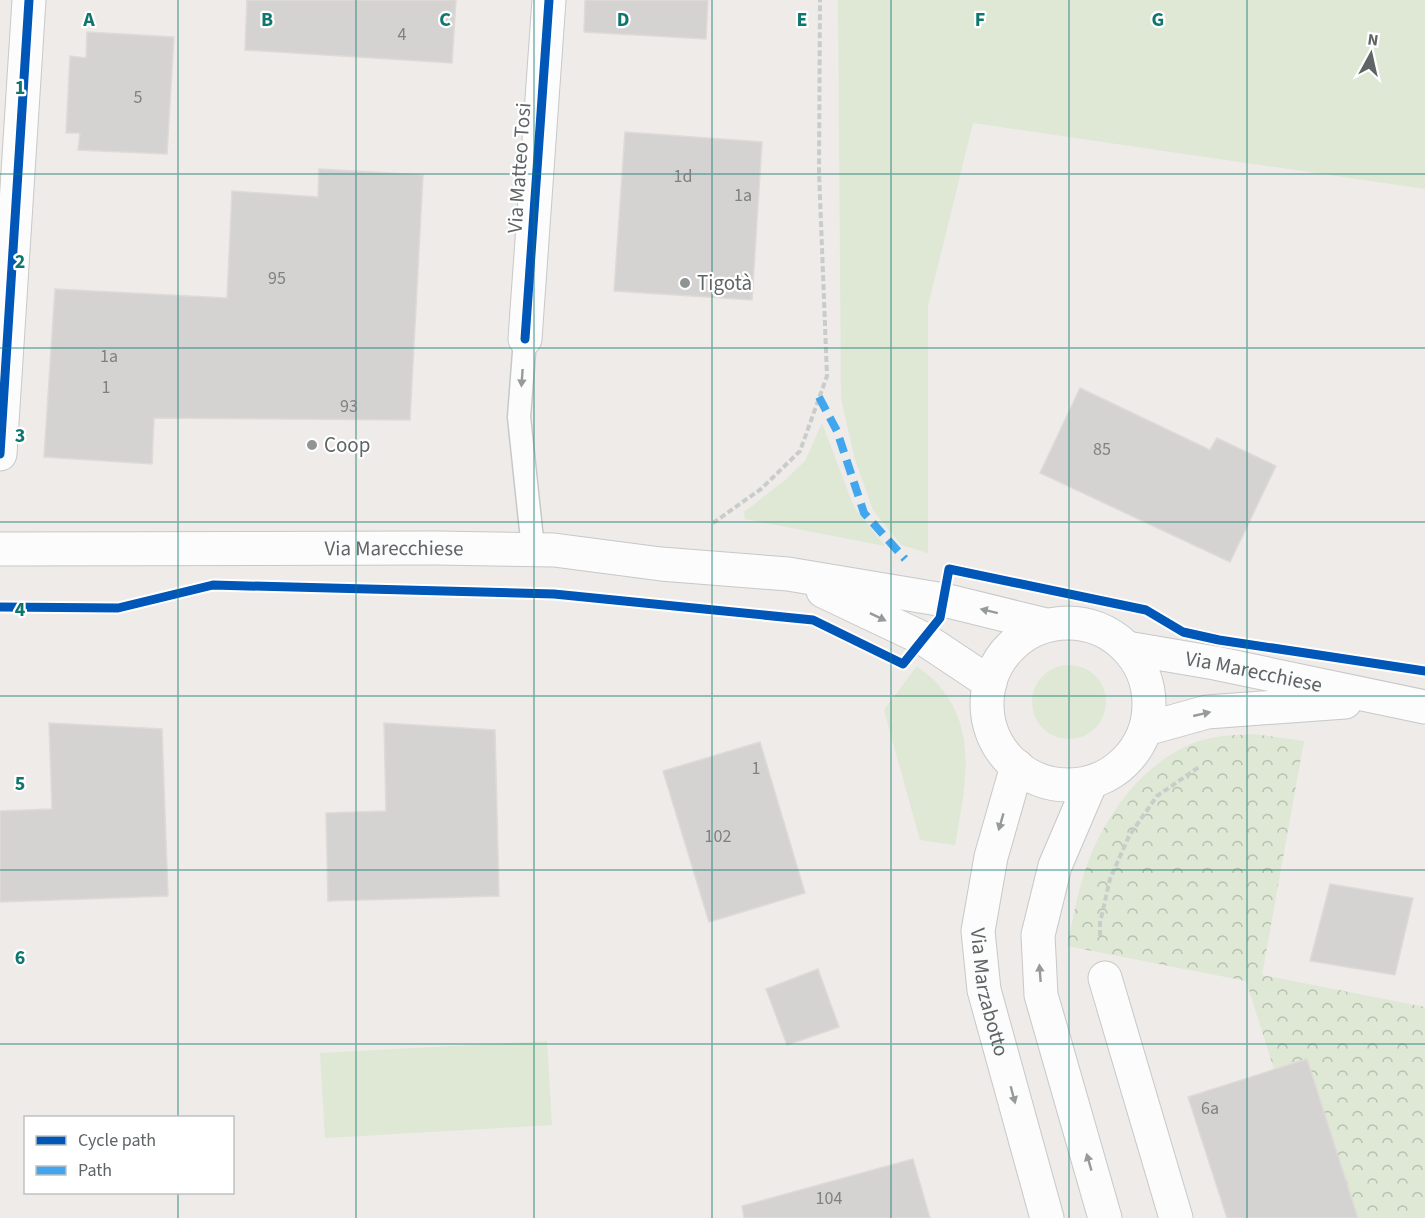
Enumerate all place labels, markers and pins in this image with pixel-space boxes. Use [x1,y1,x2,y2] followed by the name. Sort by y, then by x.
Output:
[697,268,752,298] place label: Tigotà
[678,276,692,290] marker: Tigotà
[324,430,370,460] place label: Coop
[305,438,319,452] marker: Coop

